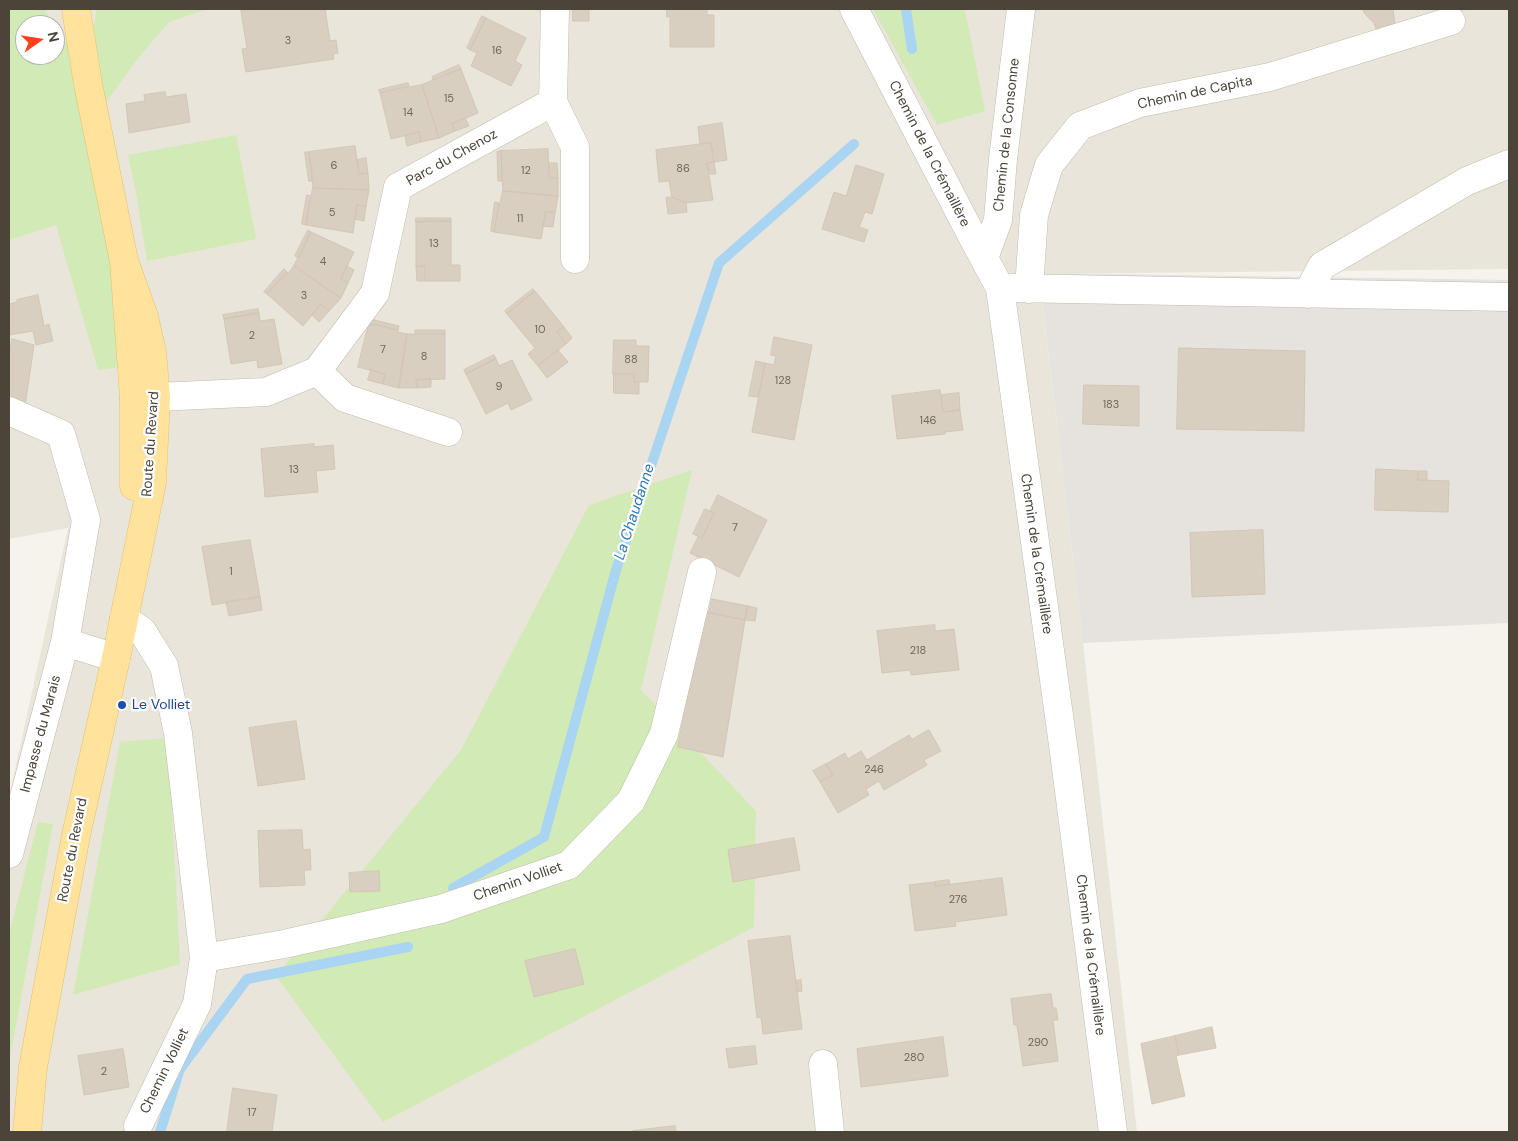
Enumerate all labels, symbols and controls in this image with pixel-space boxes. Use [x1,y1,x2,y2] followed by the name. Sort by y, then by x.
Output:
[15,15,65,65] north arrow
[44,30,64,44] text: N
[285,34,291,48] house number: 3
[492,44,502,58] house number: 16
[991,57,1023,213] street label: Chemin de la Consonne
[1136,73,1254,113] street label: Chemin de Capita
[885,78,973,230] street label: Chemin de la Crémaillère
[444,92,454,106] house number: 15
[403,106,413,120] house number: 14
[404,126,500,190] street label: Parc du Chenoz
[331,159,337,173] house number: 6
[676,162,690,176] house number: 86
[521,164,531,178] house number: 12
[329,206,335,220] house number: 5
[517,212,523,226] house number: 11
[429,237,439,251] house number: 13
[320,255,326,269] house number: 4
[301,289,307,303] house number: 3
[535,323,545,337] house number: 10
[249,329,255,343] house number: 2
[380,343,386,357] house number: 7
[421,350,427,364] house number: 8
[624,353,638,367] house number: 88
[775,374,791,388] house number: 128
[496,380,502,394] house number: 9
[139,391,163,497] street label: Route du Revard
[1103,398,1119,412] house number: 183
[919,414,937,428] house number: 146
[611,462,659,562] water label: La Chaudanne
[289,463,299,477] house number: 13
[1016,473,1056,635] street label: Chemin de la Crémaillère
[732,521,738,535] house number: 7
[229,565,233,579] house number: 1
[910,644,926,658] house number: 218
[17,673,65,795] street label: Impasse du Marais
[132,697,190,713] place label: Le Volliet
[116,699,128,711] marker: Le Volliet
[864,763,884,777] house number: 246
[55,797,91,903] street label: Route du Revard
[471,859,565,905] street label: Chemin Volliet
[1072,874,1108,1036] street label: Chemin de la Crémaillère
[949,893,967,907] house number: 276
[137,1025,193,1117] street label: Chemin Volliet
[1028,1036,1048,1050] house number: 290
[904,1051,924,1065] house number: 280
[101,1065,107,1079] house number: 2
[247,1106,257,1120] house number: 17

